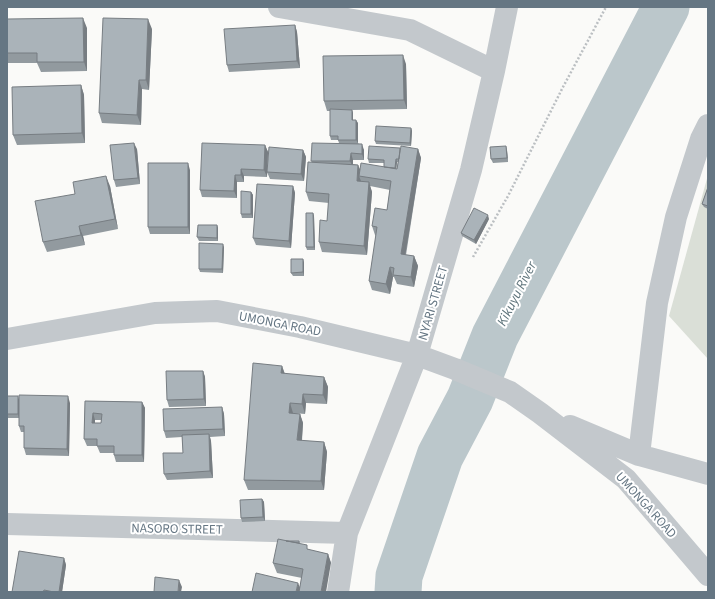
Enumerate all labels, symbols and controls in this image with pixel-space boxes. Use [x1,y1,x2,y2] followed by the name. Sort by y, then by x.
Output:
[492,257,542,330] water label: Kikuyu River
[414,264,452,342] street label: NYARI STREET
[237,307,323,341] street label: UMONGA ROAD
[611,468,681,542] street label: UMONGA ROAD
[131,519,223,539] street label: NASORO STREET

